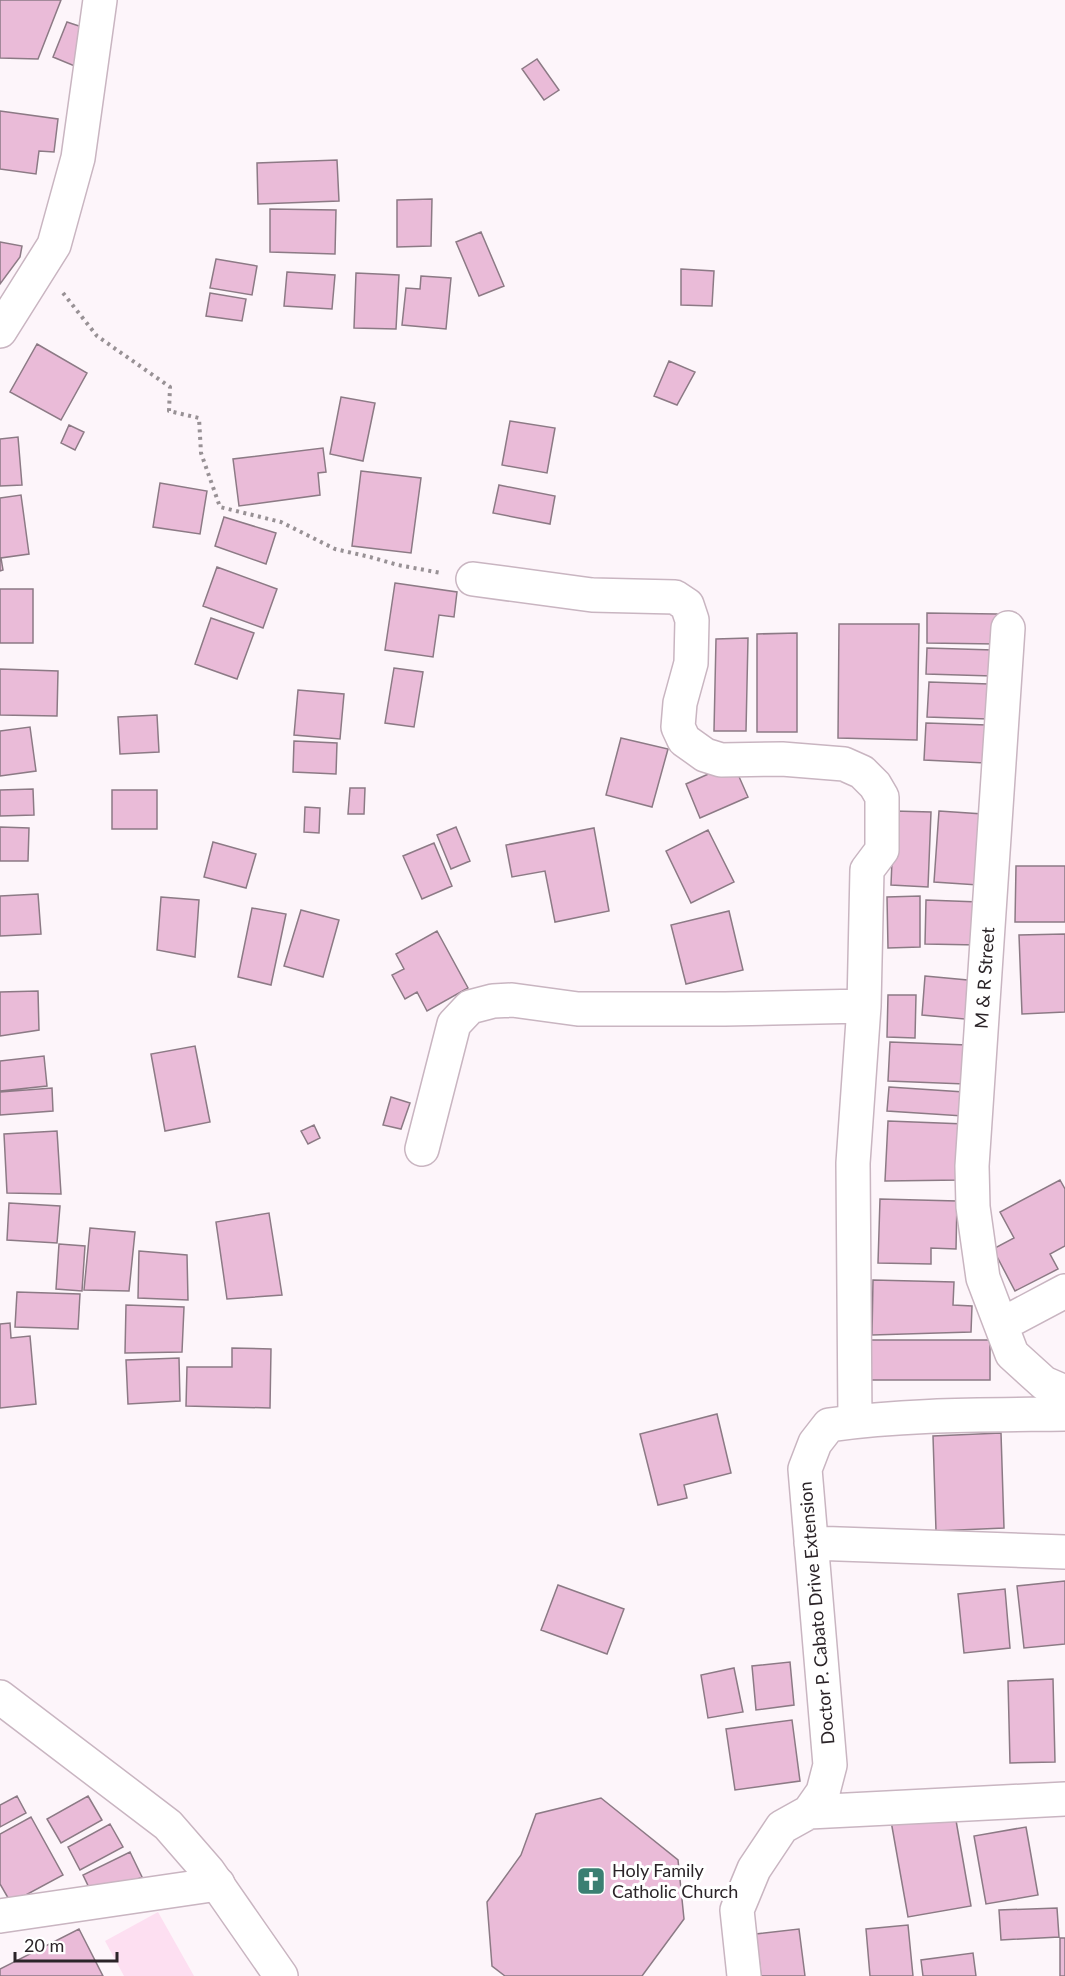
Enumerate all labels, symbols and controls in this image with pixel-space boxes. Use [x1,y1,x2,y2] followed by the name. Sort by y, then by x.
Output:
[969,926,999,1030] street label: M & R Street
[794,1481,838,1746] street label: Doctor P. Cabato Drive Extension
[612,1859,738,1902] place label: Holy Family Catholic Church
[575,1865,607,1897] church icon: Holy Family Catholic Church
[15,1925,117,1963] scale bar
[24,1934,64,1956] text: 20 m

